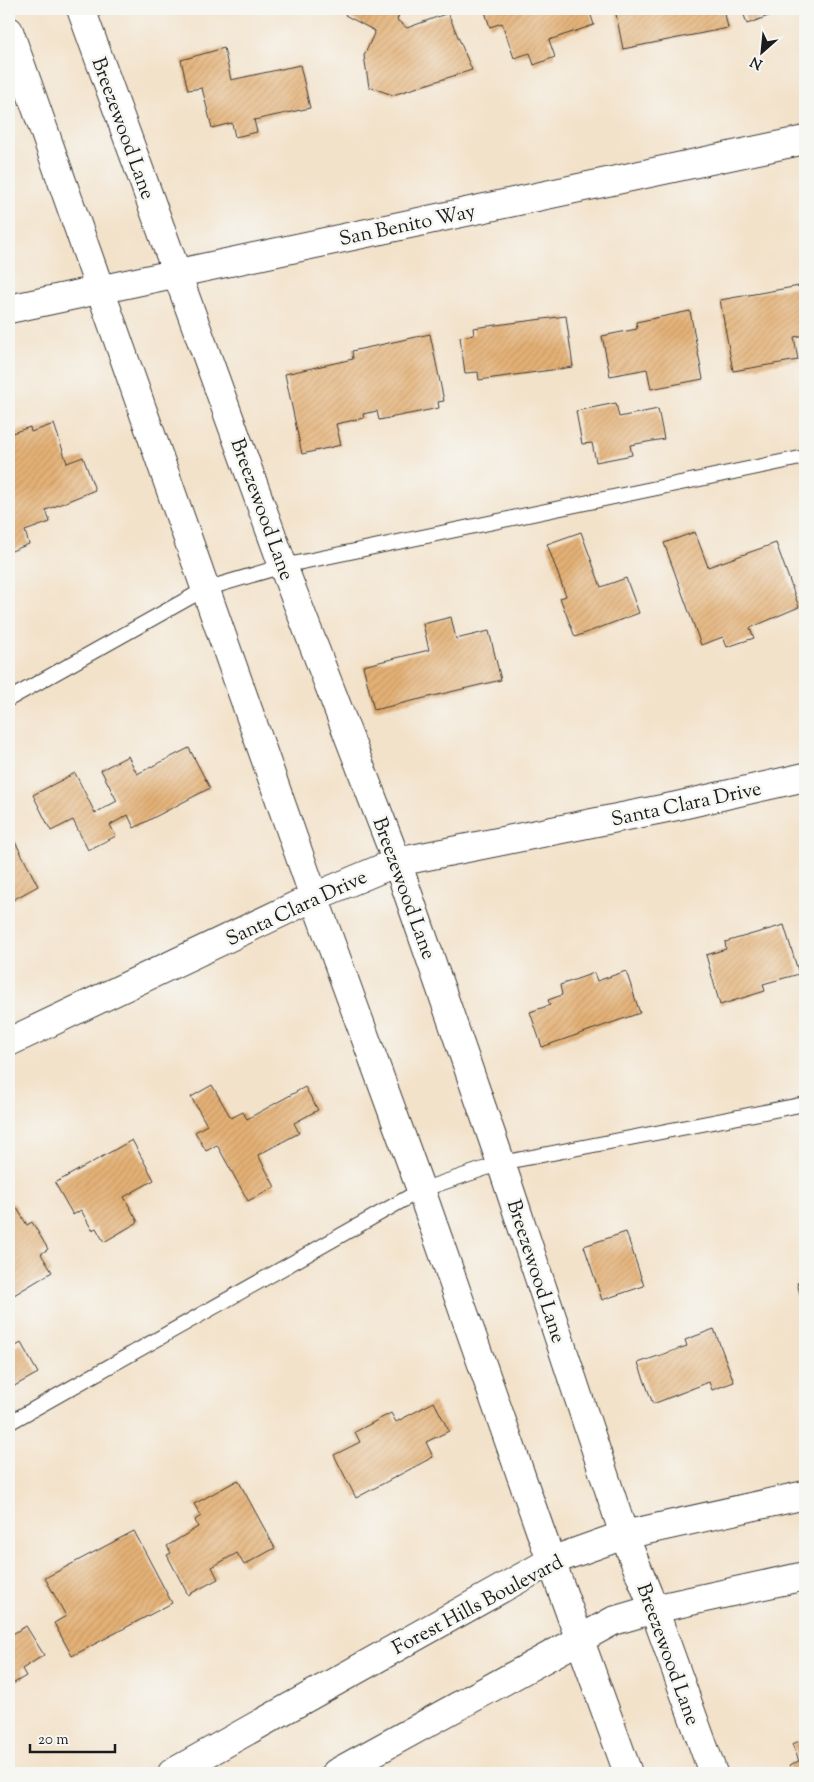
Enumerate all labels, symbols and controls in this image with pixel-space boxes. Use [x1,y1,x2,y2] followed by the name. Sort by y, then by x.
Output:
[736,28,786,78] north arrow
[747,50,767,73] text: N
[82,54,161,204] street label: Breezewood Lane
[337,198,478,255] street label: San Benito Way
[221,435,300,585] street label: Breezewood Lane
[609,775,764,836] street label: Santa Clara Drive
[363,814,442,964] street label: Breezewood Lane
[222,864,372,955] street label: Santa Clara Drive
[498,1196,571,1347] street label: Breezewood Lane
[388,1549,569,1664] street label: Forest Hills Boulevard
[627,1580,706,1730] street label: Breezewood Lane
[30,1722,115,1754] scale bar
[38,1730,69,1751] text: 20 m

